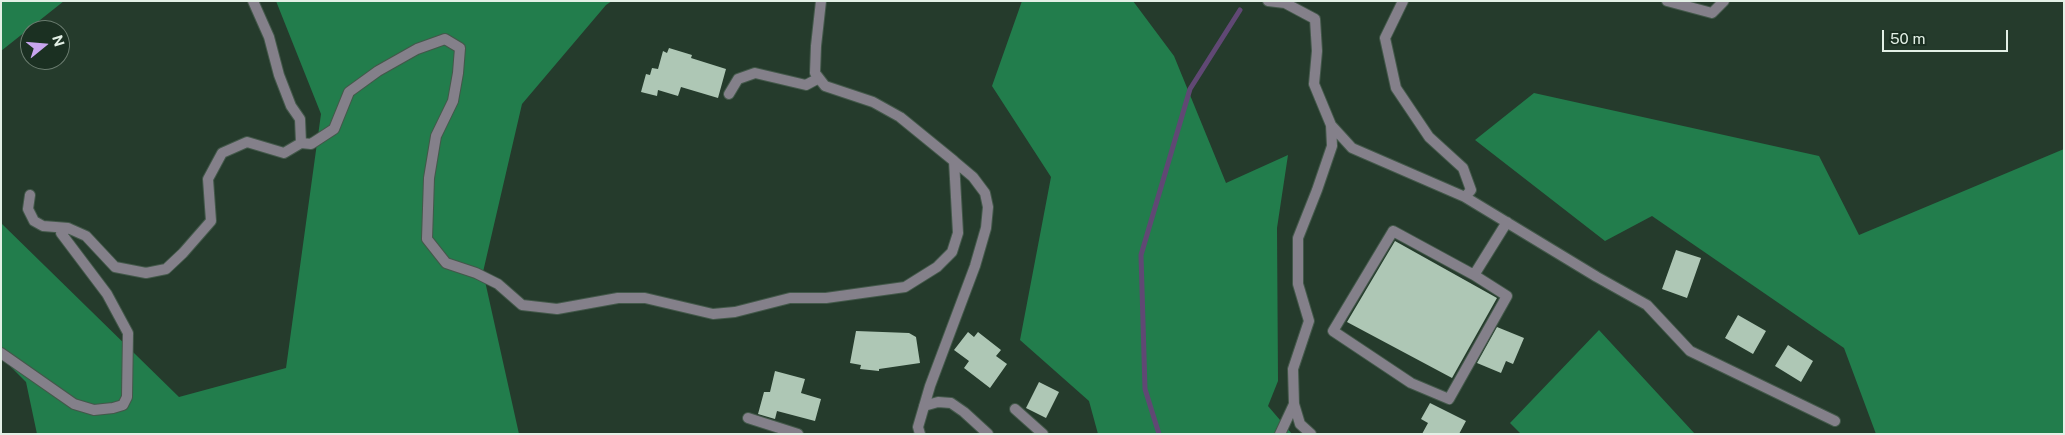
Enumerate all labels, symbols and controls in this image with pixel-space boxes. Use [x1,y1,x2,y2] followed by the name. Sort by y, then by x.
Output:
[20,20,70,70] north arrow
[1885,20,2011,52] scale bar
[1890,30,1925,47] text: 50 m
[49,33,68,48] text: N

